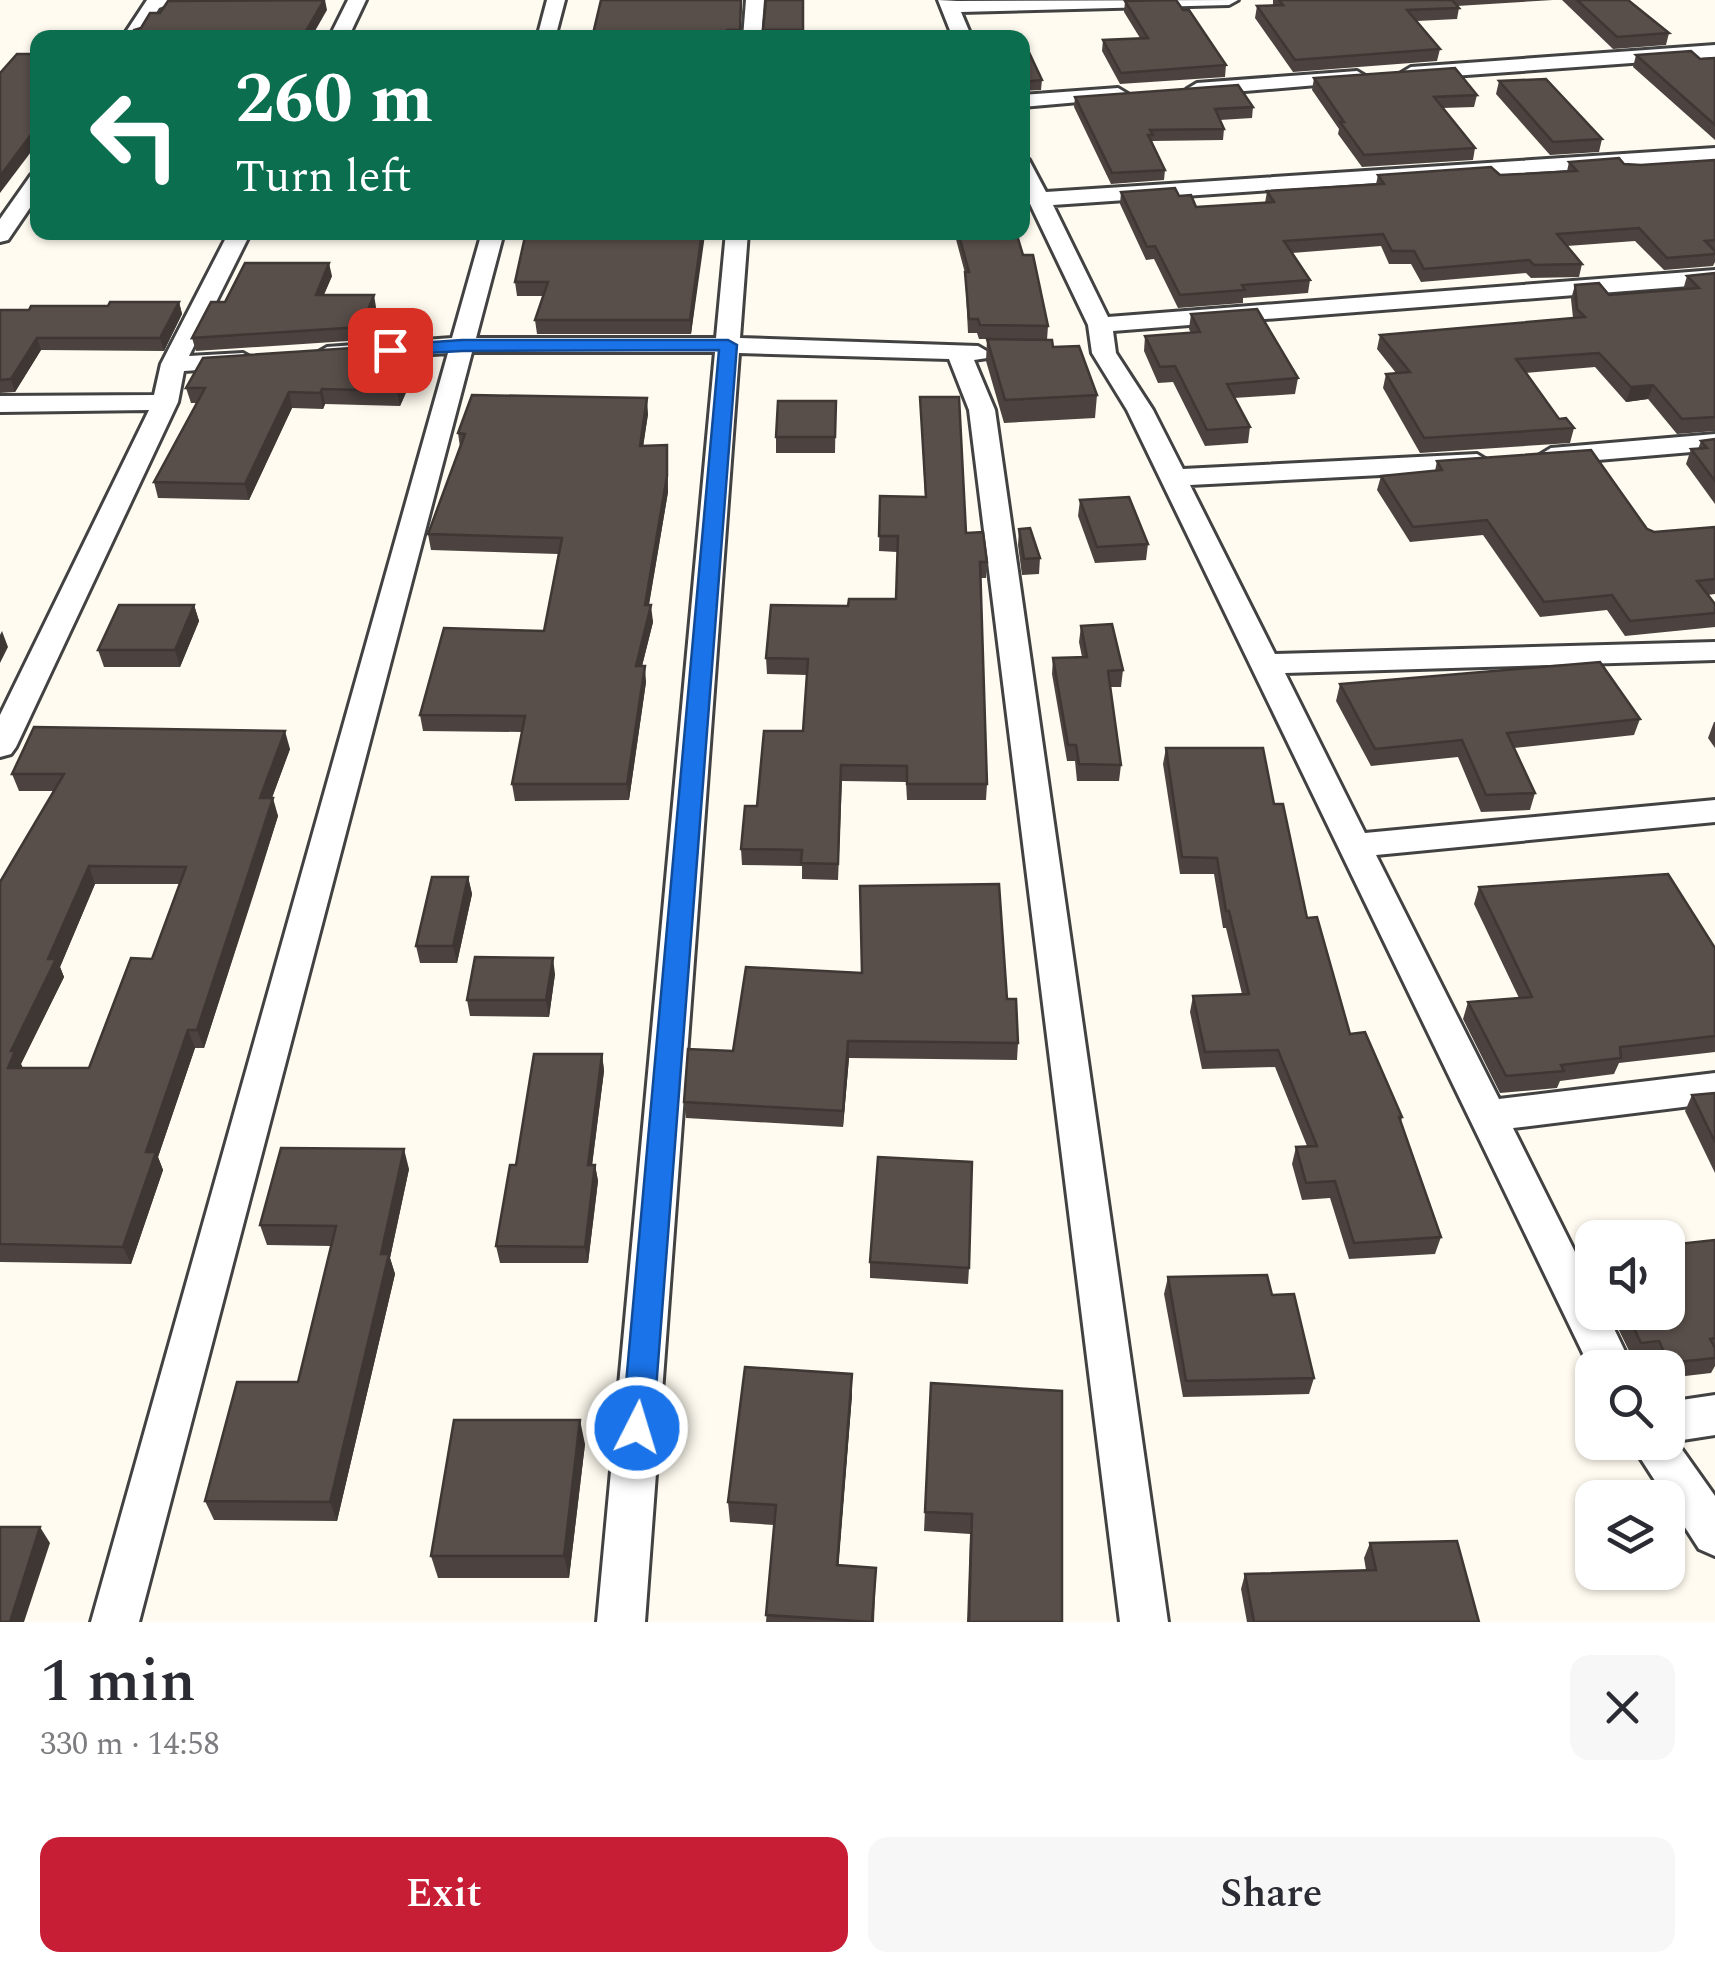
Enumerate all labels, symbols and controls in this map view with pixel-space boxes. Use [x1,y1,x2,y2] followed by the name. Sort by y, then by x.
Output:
[235,47,433,153] text: 260 m
[70,70,200,200] icon: left
[235,143,412,212] text: Turn left
[348,308,433,393] pin
[363,323,418,378] icon: arrive
[1575,1220,1685,1590] map controls
[1575,1220,1685,1330] button: sound
[1575,1350,1685,1460] button: search
[585,1376,689,1480] position arrow
[1575,1480,1685,1590] button: layers
[40,1636,196,1728] text: 1 min
[1570,1655,1675,1760] button: close
[40,1720,220,1769] text: 330 m · 14:58
[40,1837,848,1952] button: Exit
[868,1837,1675,1952] button: Share

